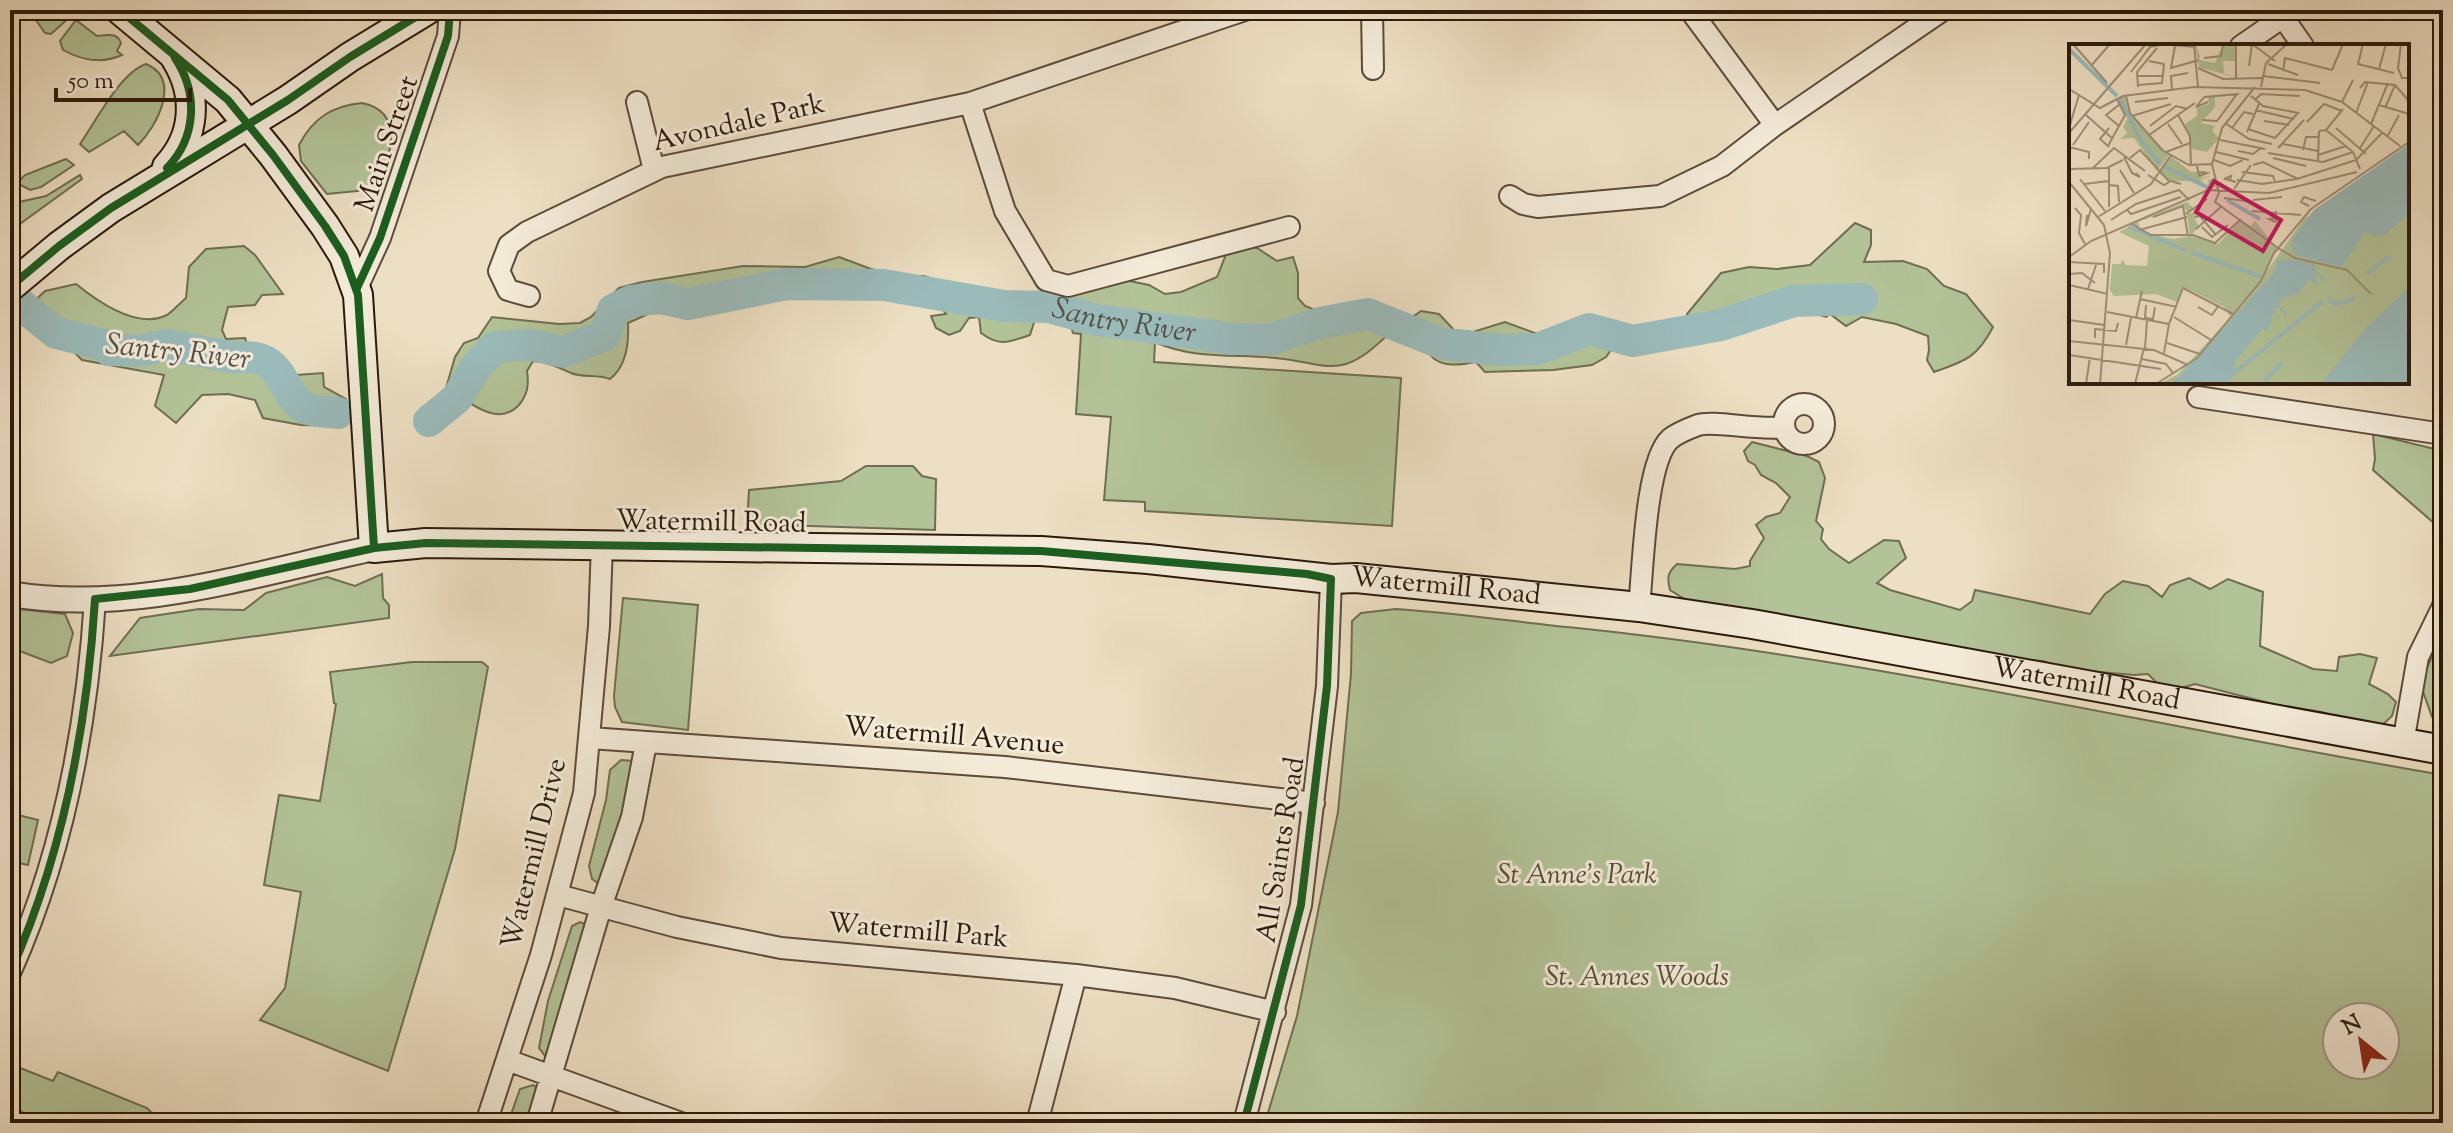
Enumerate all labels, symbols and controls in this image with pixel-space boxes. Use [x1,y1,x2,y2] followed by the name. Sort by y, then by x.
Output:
[2069,44,2409,384] inset map
[56,52,190,102] scale bar
[66,65,114,99] text: 50 m
[346,70,430,217] street label: Main Street
[649,85,829,163] street label: Avondale Park
[1047,287,1199,355] water label: Santry River
[103,324,253,382] water label: Santry River
[615,501,807,545] street label: Watermill Road
[1349,558,1543,617] street label: Watermill Road
[1988,648,2184,722] street label: Watermill Road
[842,707,1066,767] street label: Watermill Avenue
[492,754,578,954] street label: Watermill Drive
[1248,754,1316,946] street label: All Saints Road
[1497,856,1657,896] park label: St Anne's Park
[826,904,1010,960] street label: Watermill Park
[1545,958,1729,998] park label: St. Annes Woods
[2321,1001,2401,1081] north arrow
[2337,1008,2368,1045] text: N

